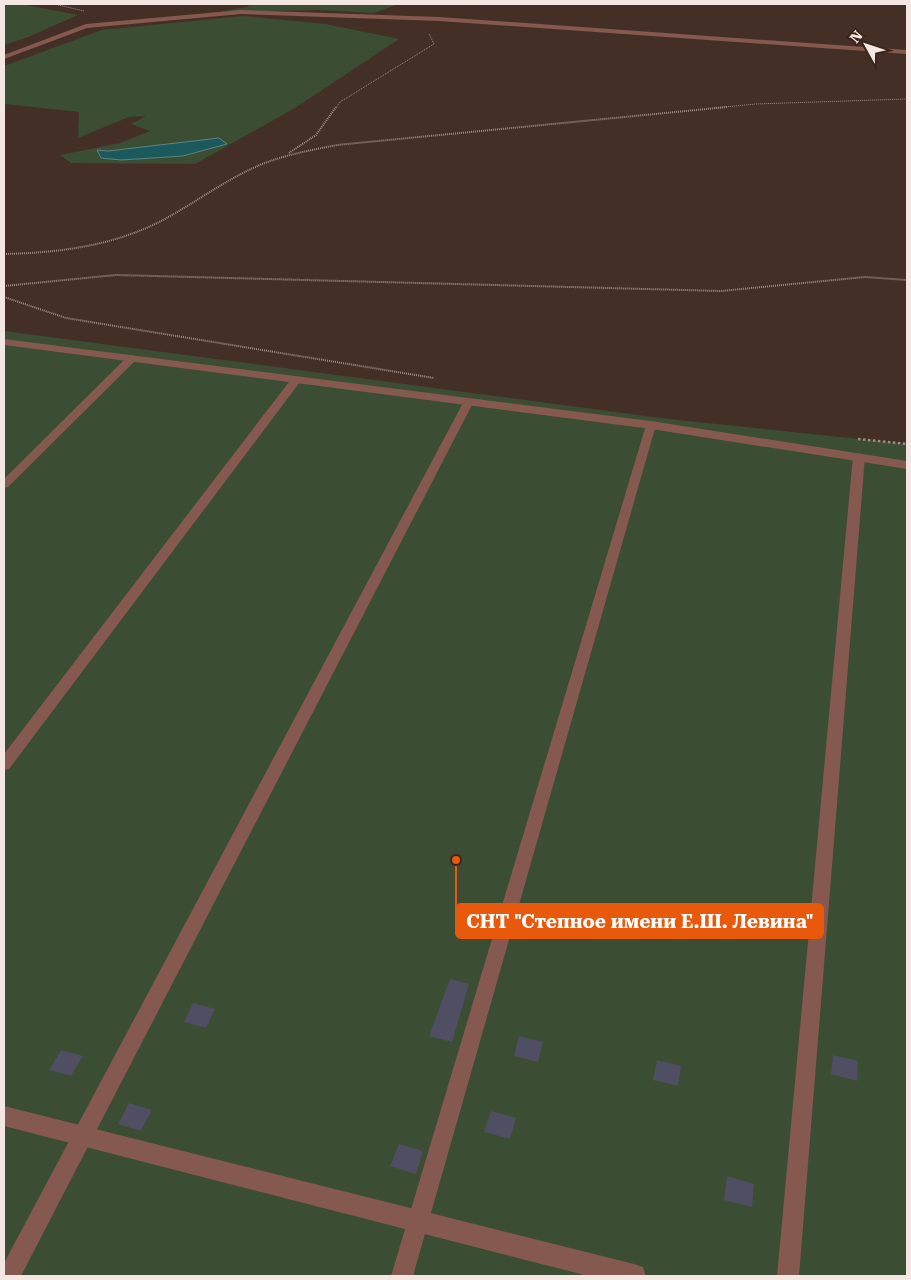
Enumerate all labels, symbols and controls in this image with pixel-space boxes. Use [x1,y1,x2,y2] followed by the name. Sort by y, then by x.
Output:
[841,20,891,70] north arrow
[846,27,866,46] text: N
[456,904,823,938] callout: СНТ "Степное имени Е.Ш. Левина"
[466,910,814,933] text: СНТ "Степное имени Е.Ш. Левина"

